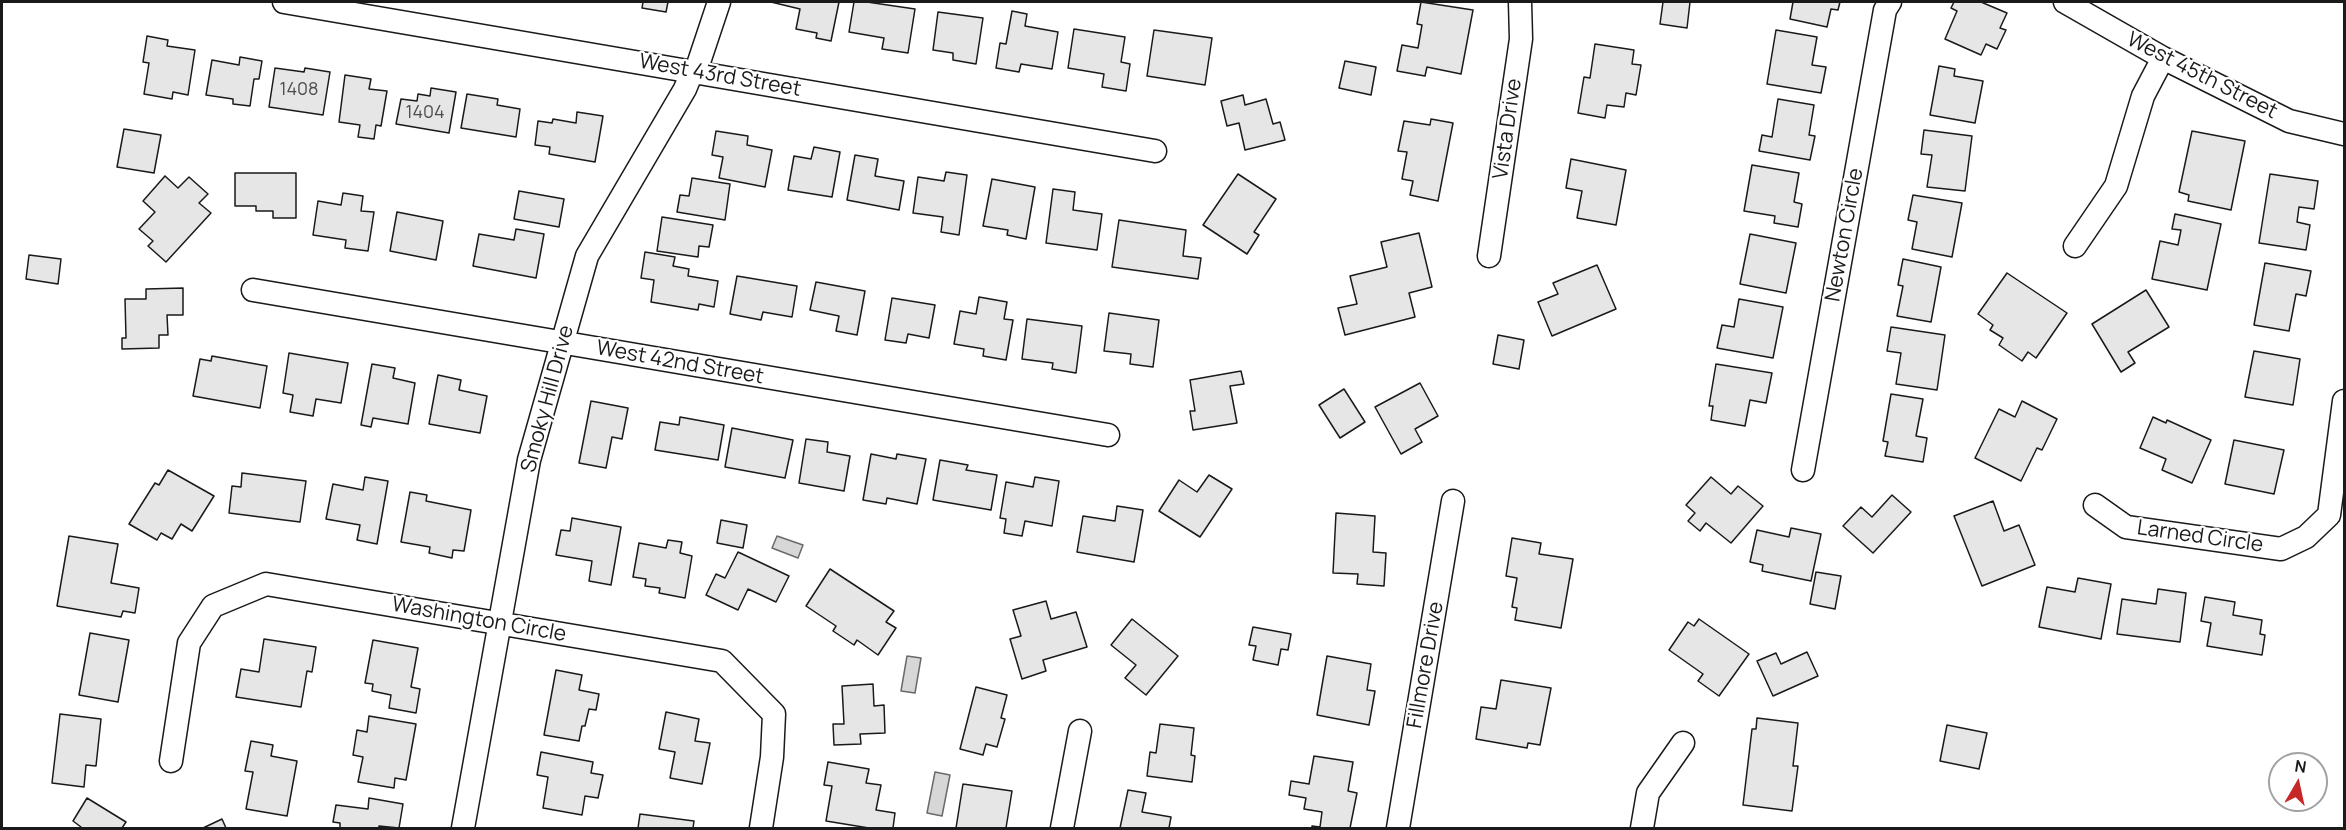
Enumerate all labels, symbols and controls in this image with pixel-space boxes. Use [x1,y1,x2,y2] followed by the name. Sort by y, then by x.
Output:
[2123,27,2281,125] street label: West 45th Street
[637,49,803,103] street label: West 43rd Street
[1488,77,1528,181] street label: Vista Drive
[279,79,319,101] house number: 1408
[405,102,445,124] house number: 1404
[1821,166,1869,304] street label: Newton Circle
[516,323,580,475] street label: Smoky Hill Drive
[594,336,766,390] street label: West 42nd Street
[2135,516,2265,558] street label: Larned Circle
[390,592,568,648] street label: Washington Circle
[1402,600,1450,730] street label: Fillmore Drive
[2268,752,2328,812] north arrow
[2293,754,2308,778] text: N

